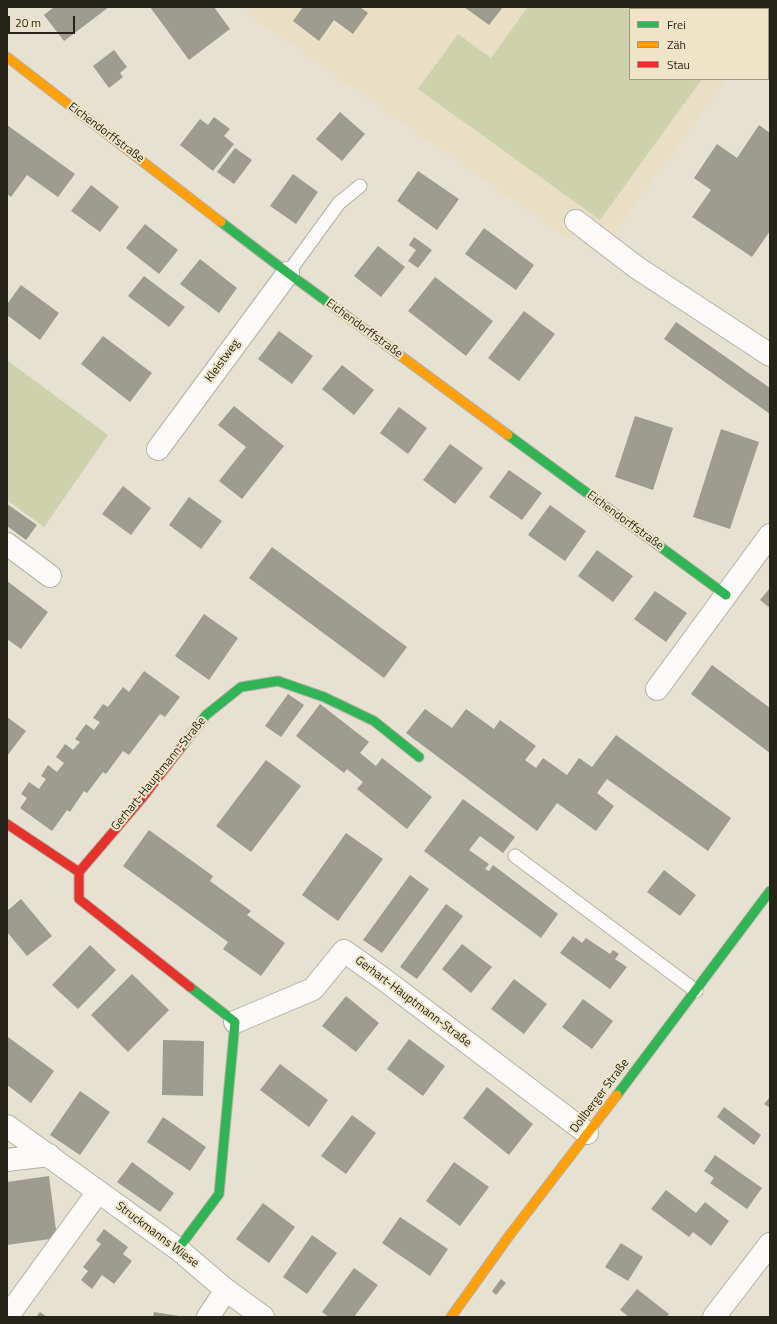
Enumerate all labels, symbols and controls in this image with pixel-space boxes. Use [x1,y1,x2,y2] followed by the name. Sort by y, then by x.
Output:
[10,8,77,34] scale bar
[629,8,769,80] legend
[15,13,41,32] text: 20 m
[667,15,686,34] text: Frei
[667,35,686,54] text: Zäh
[667,55,690,74] text: Stau
[65,100,147,166] street label: Eichendorffstraße
[323,296,405,362] street label: Eichendorffstraße
[203,337,243,385] street label: Kleistweg
[584,488,666,554] street label: Eichendorffstraße
[109,714,209,834] street label: Gerhart-Hauptmann-Straße
[352,954,474,1050] street label: Gerhart-Hauptmann-Straße
[568,1056,632,1136] street label: Dollberger Straße
[113,1199,201,1271] street label: Struckmanns Wiese

